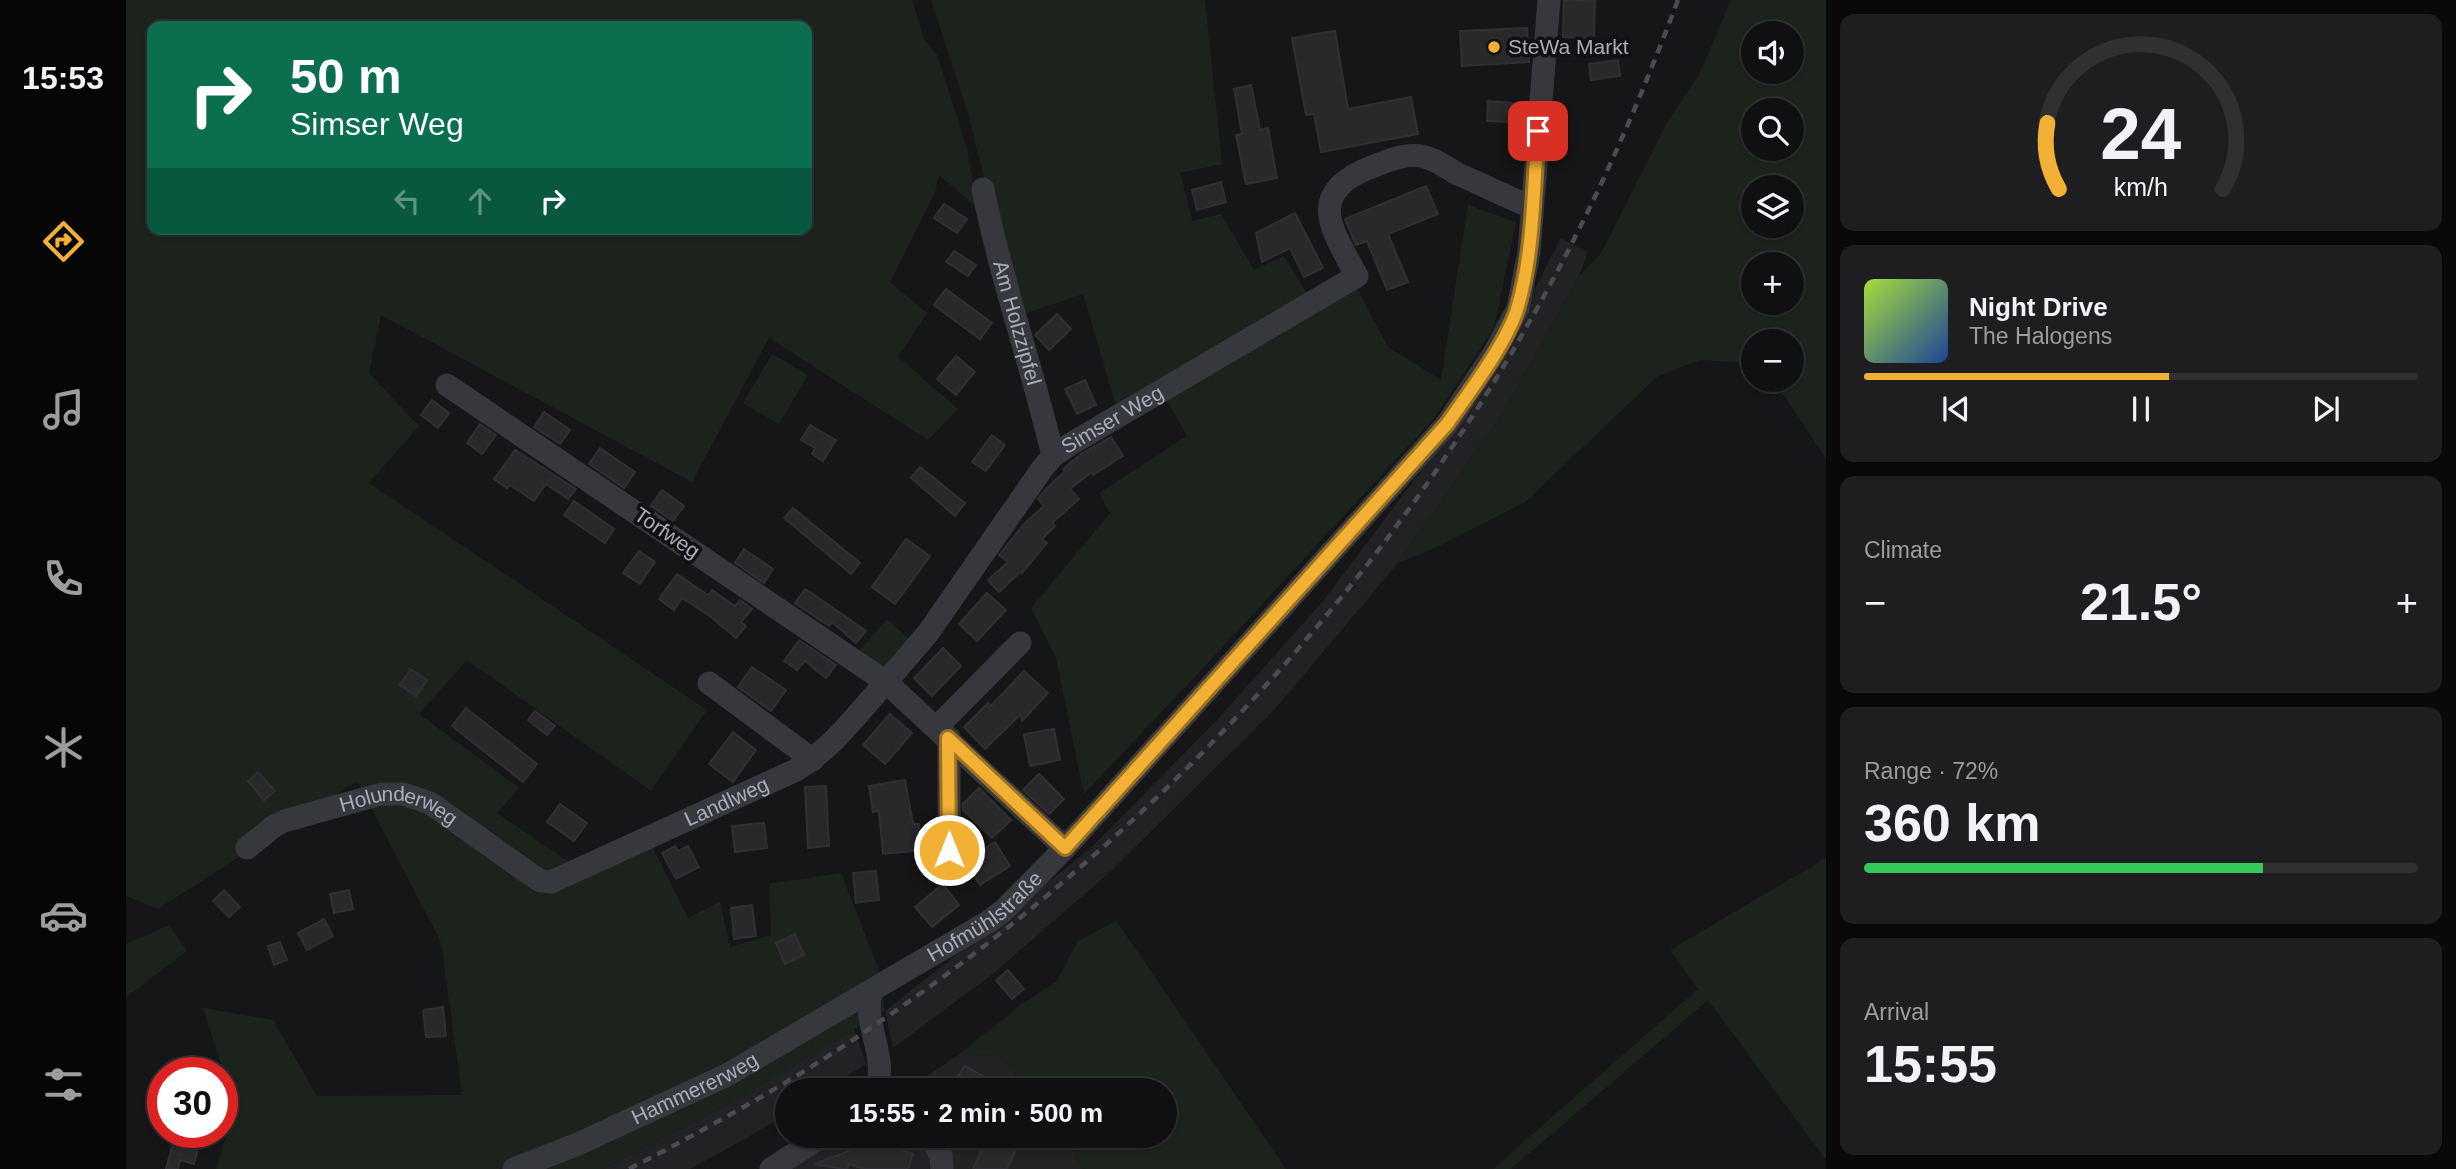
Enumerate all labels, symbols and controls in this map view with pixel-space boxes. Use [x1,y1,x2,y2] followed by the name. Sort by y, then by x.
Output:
[1741,21,1804,392] map controls
[1741,21,1804,84] button: sound
[1508,35,1629,58] place label: SteWa Markt
[1486,39,1502,55] marker: SteWa Markt
[175,49,266,140] icon: right
[290,49,402,103] text: 50 m
[22,60,104,96] text: 15:53
[2101,93,2182,174] text: 24
[1741,98,1804,161] button: search
[1508,101,1568,161] pin
[290,106,464,142] text: Simser Weg
[1519,112,1557,150] icon: arrive
[2114,172,2168,200] text: km/h
[1741,175,1804,238] button: layers
[388,182,426,220] icon: left
[461,182,499,220] icon: ahead
[534,182,572,220] icon: right
[39,217,88,266] icon: directions
[1741,252,1804,315] button: +
[989,258,1046,387] street label: Am Holzzipfel
[1969,292,2108,322] text: Night Drive
[1969,323,2112,349] text: The Halogens
[1741,329,1804,392] button: −
[1057,380,1167,458] street label: Simser Weg
[39,385,88,434] icon: music
[1937,390,1975,428] icon: previous
[2122,390,2160,428] icon: pause
[2307,390,2345,428] icon: next
[630,502,704,563] street label: Torfweg
[1864,537,1942,563] text: Climate
[39,554,88,603] icon: phone
[2080,573,2202,631] text: 21.5°
[1864,582,1886,624] text: −
[2396,582,2418,624] text: +
[39,723,88,772] icon: climate
[1864,758,1998,784] text: Range · 72%
[681,772,772,830] street label: Landlweg
[337,782,462,830] street label: Holunderweg
[1864,794,2040,852] text: 360 km
[912,813,986,887] position arrow
[923,866,1047,966] street label: Hofmühlstraße
[39,891,88,940] icon: car
[1864,999,1929,1025] text: Arrival
[1864,1035,1997,1093] text: 15:55
[628,1047,762,1129] street label: Hammererweg
[147,1057,238,1148] speed limit sign: 30
[39,1060,88,1109] icon: filters
[849,1098,1103,1128] text: 15:55 · 2 min · 500 m

